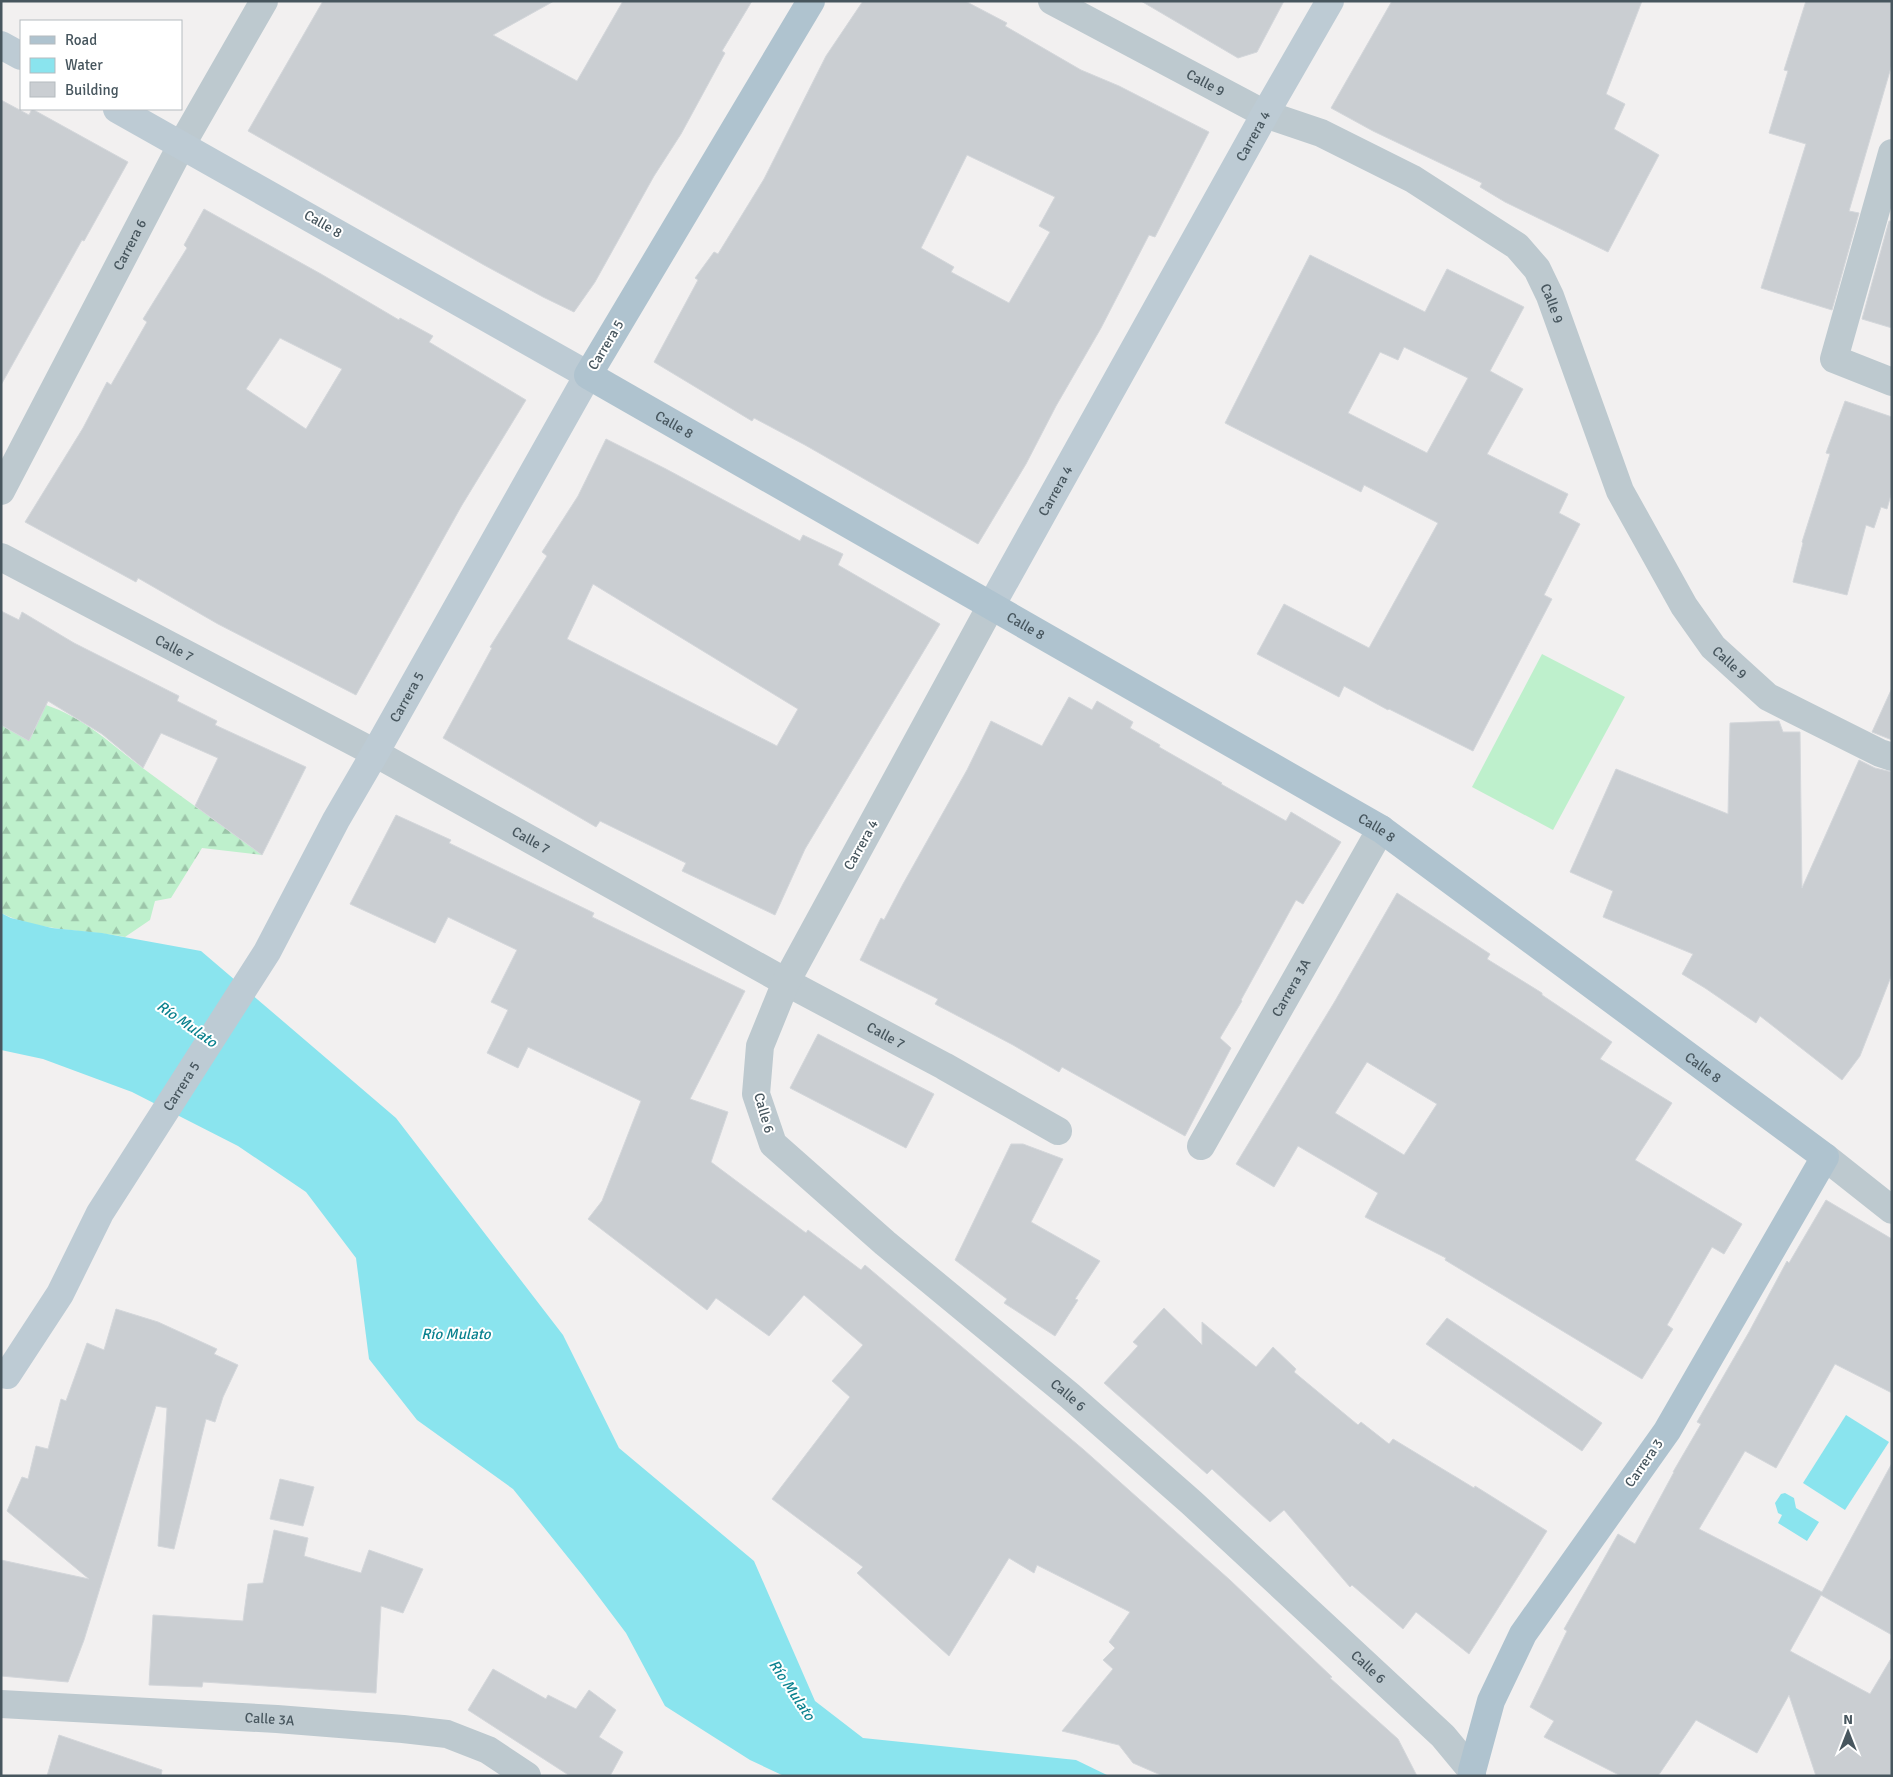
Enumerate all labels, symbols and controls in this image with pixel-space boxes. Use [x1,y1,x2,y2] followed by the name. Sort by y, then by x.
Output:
[20,20,182,110] legend
[65,31,97,49] text: Road
[65,56,103,74] text: Water
[1184,65,1228,100] street label: Calle 9
[65,81,119,99] text: Building
[1232,107,1274,164] street label: Carrera 4
[301,206,345,242] street label: Calle 8
[109,216,150,273] street label: Carrera 6
[1537,281,1568,325] street label: Calle 9
[584,317,628,373] street label: Carrera 5
[652,407,696,442] street label: Calle 8
[1034,462,1076,519] street label: Carrera 4
[1004,608,1048,643] street label: Calle 8
[152,631,197,665] street label: Calle 7
[1709,642,1751,682] street label: Calle 9
[386,669,428,725] street label: Carrera 5
[1355,809,1399,846] street label: Calle 8
[840,816,882,873] street label: Carrera 4
[509,823,553,857] street label: Calle 7
[1268,955,1314,1020] street label: Carrera 3A
[153,997,222,1052] water label: Río Mulato
[864,1018,908,1052] street label: Calle 7
[1682,1048,1725,1086] street label: Calle 8
[159,1058,203,1114] street label: Carrera 5
[750,1091,778,1135] street label: Calle 6
[421,1325,492,1343] water label: Río Mulato
[1047,1375,1090,1415] street label: Calle 6
[1621,1435,1667,1491] street label: Carrera 3
[1348,1647,1389,1687] street label: Calle 6
[765,1656,819,1725] water label: Río Mulato
[1823,1707,1873,1757] north arrow
[244,1709,295,1729] street label: Calle 3A
[1843,1711,1853,1728] text: N

